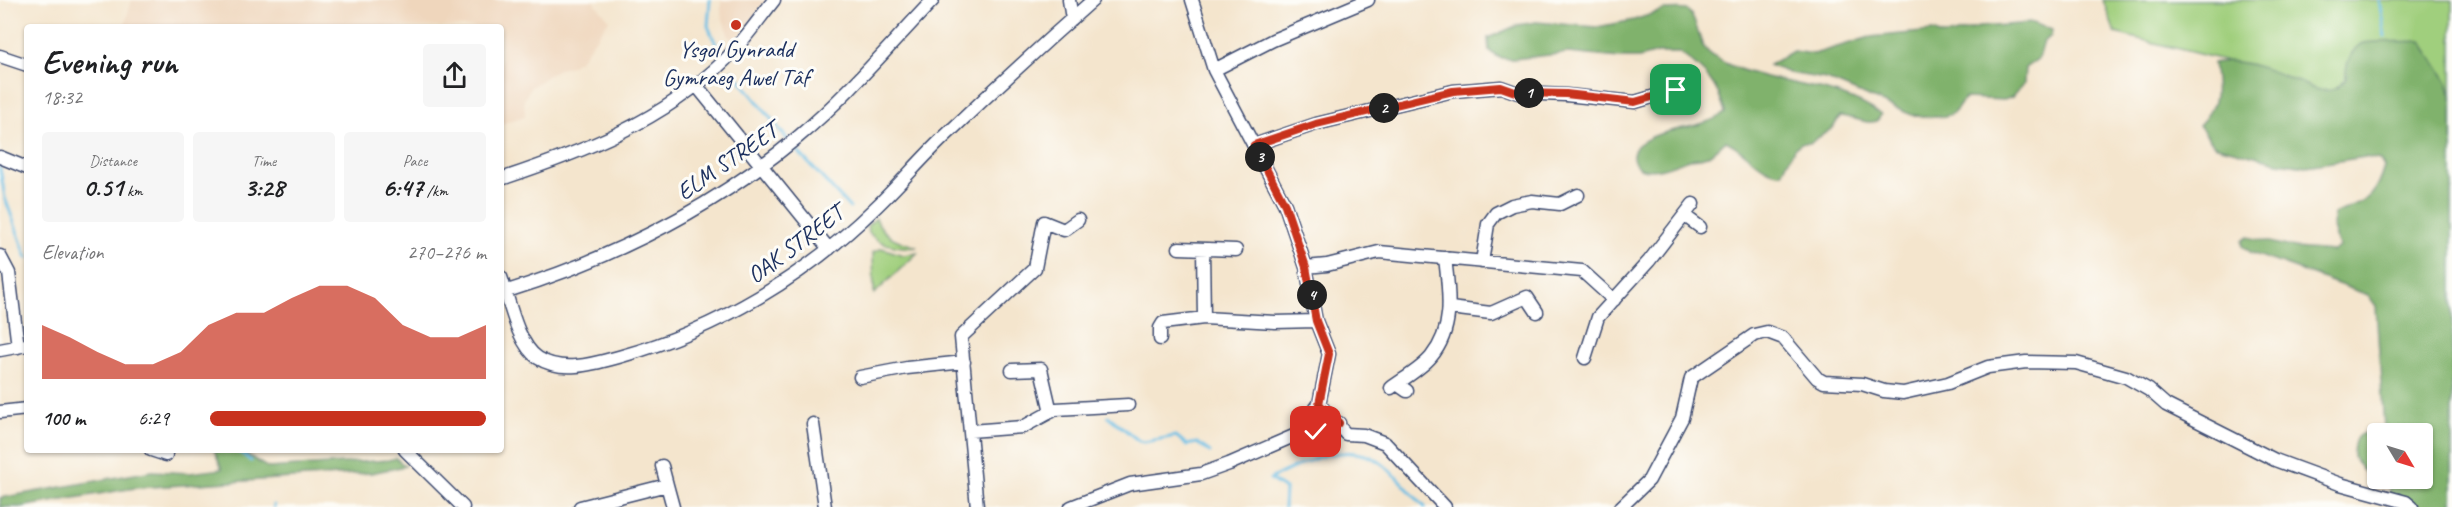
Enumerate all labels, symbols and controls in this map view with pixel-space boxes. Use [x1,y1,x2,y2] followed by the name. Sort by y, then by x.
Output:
[729,18,743,32] marker: Ysgol Gynradd Gymraeg Awel Tâf
[663,34,814,92] place label: Ysgol Gynradd Gymraeg Awel Tâf
[42,41,177,83] text: Evening run
[423,44,486,107] button: share
[1650,64,1701,115] pin
[1659,73,1692,106] icon: arrive
[1514,78,1544,108] pin: 1
[1525,83,1533,103] text: 1
[42,85,82,110] text: 18:32
[1369,93,1399,123] pin: 2
[1380,98,1388,118] text: 2
[671,112,788,207] street label: ELM STREET
[1245,142,1275,172] pin: 3
[1256,147,1264,167] text: 3
[89,151,137,171] text: Distance
[252,151,276,171] text: Time
[403,151,427,171] text: Pace
[83,171,123,204] text: 0.51
[244,171,284,204] text: 3:28
[382,171,423,204] text: 6:47
[123,181,143,201] text: km
[423,181,448,201] text: /km
[741,194,854,290] street label: OAK STREET
[42,240,104,265] text: Elevation
[407,240,486,265] text: 270–276 m
[1297,280,1327,310] pin: 4
[1308,285,1316,305] text: 4
[42,406,85,431] text: 100 m
[138,406,169,431] text: 6:29
[1290,406,1341,457] pin
[1299,415,1332,448] icon: check
[2367,423,2433,489] north arrow
[2367,423,2433,489] map controls

